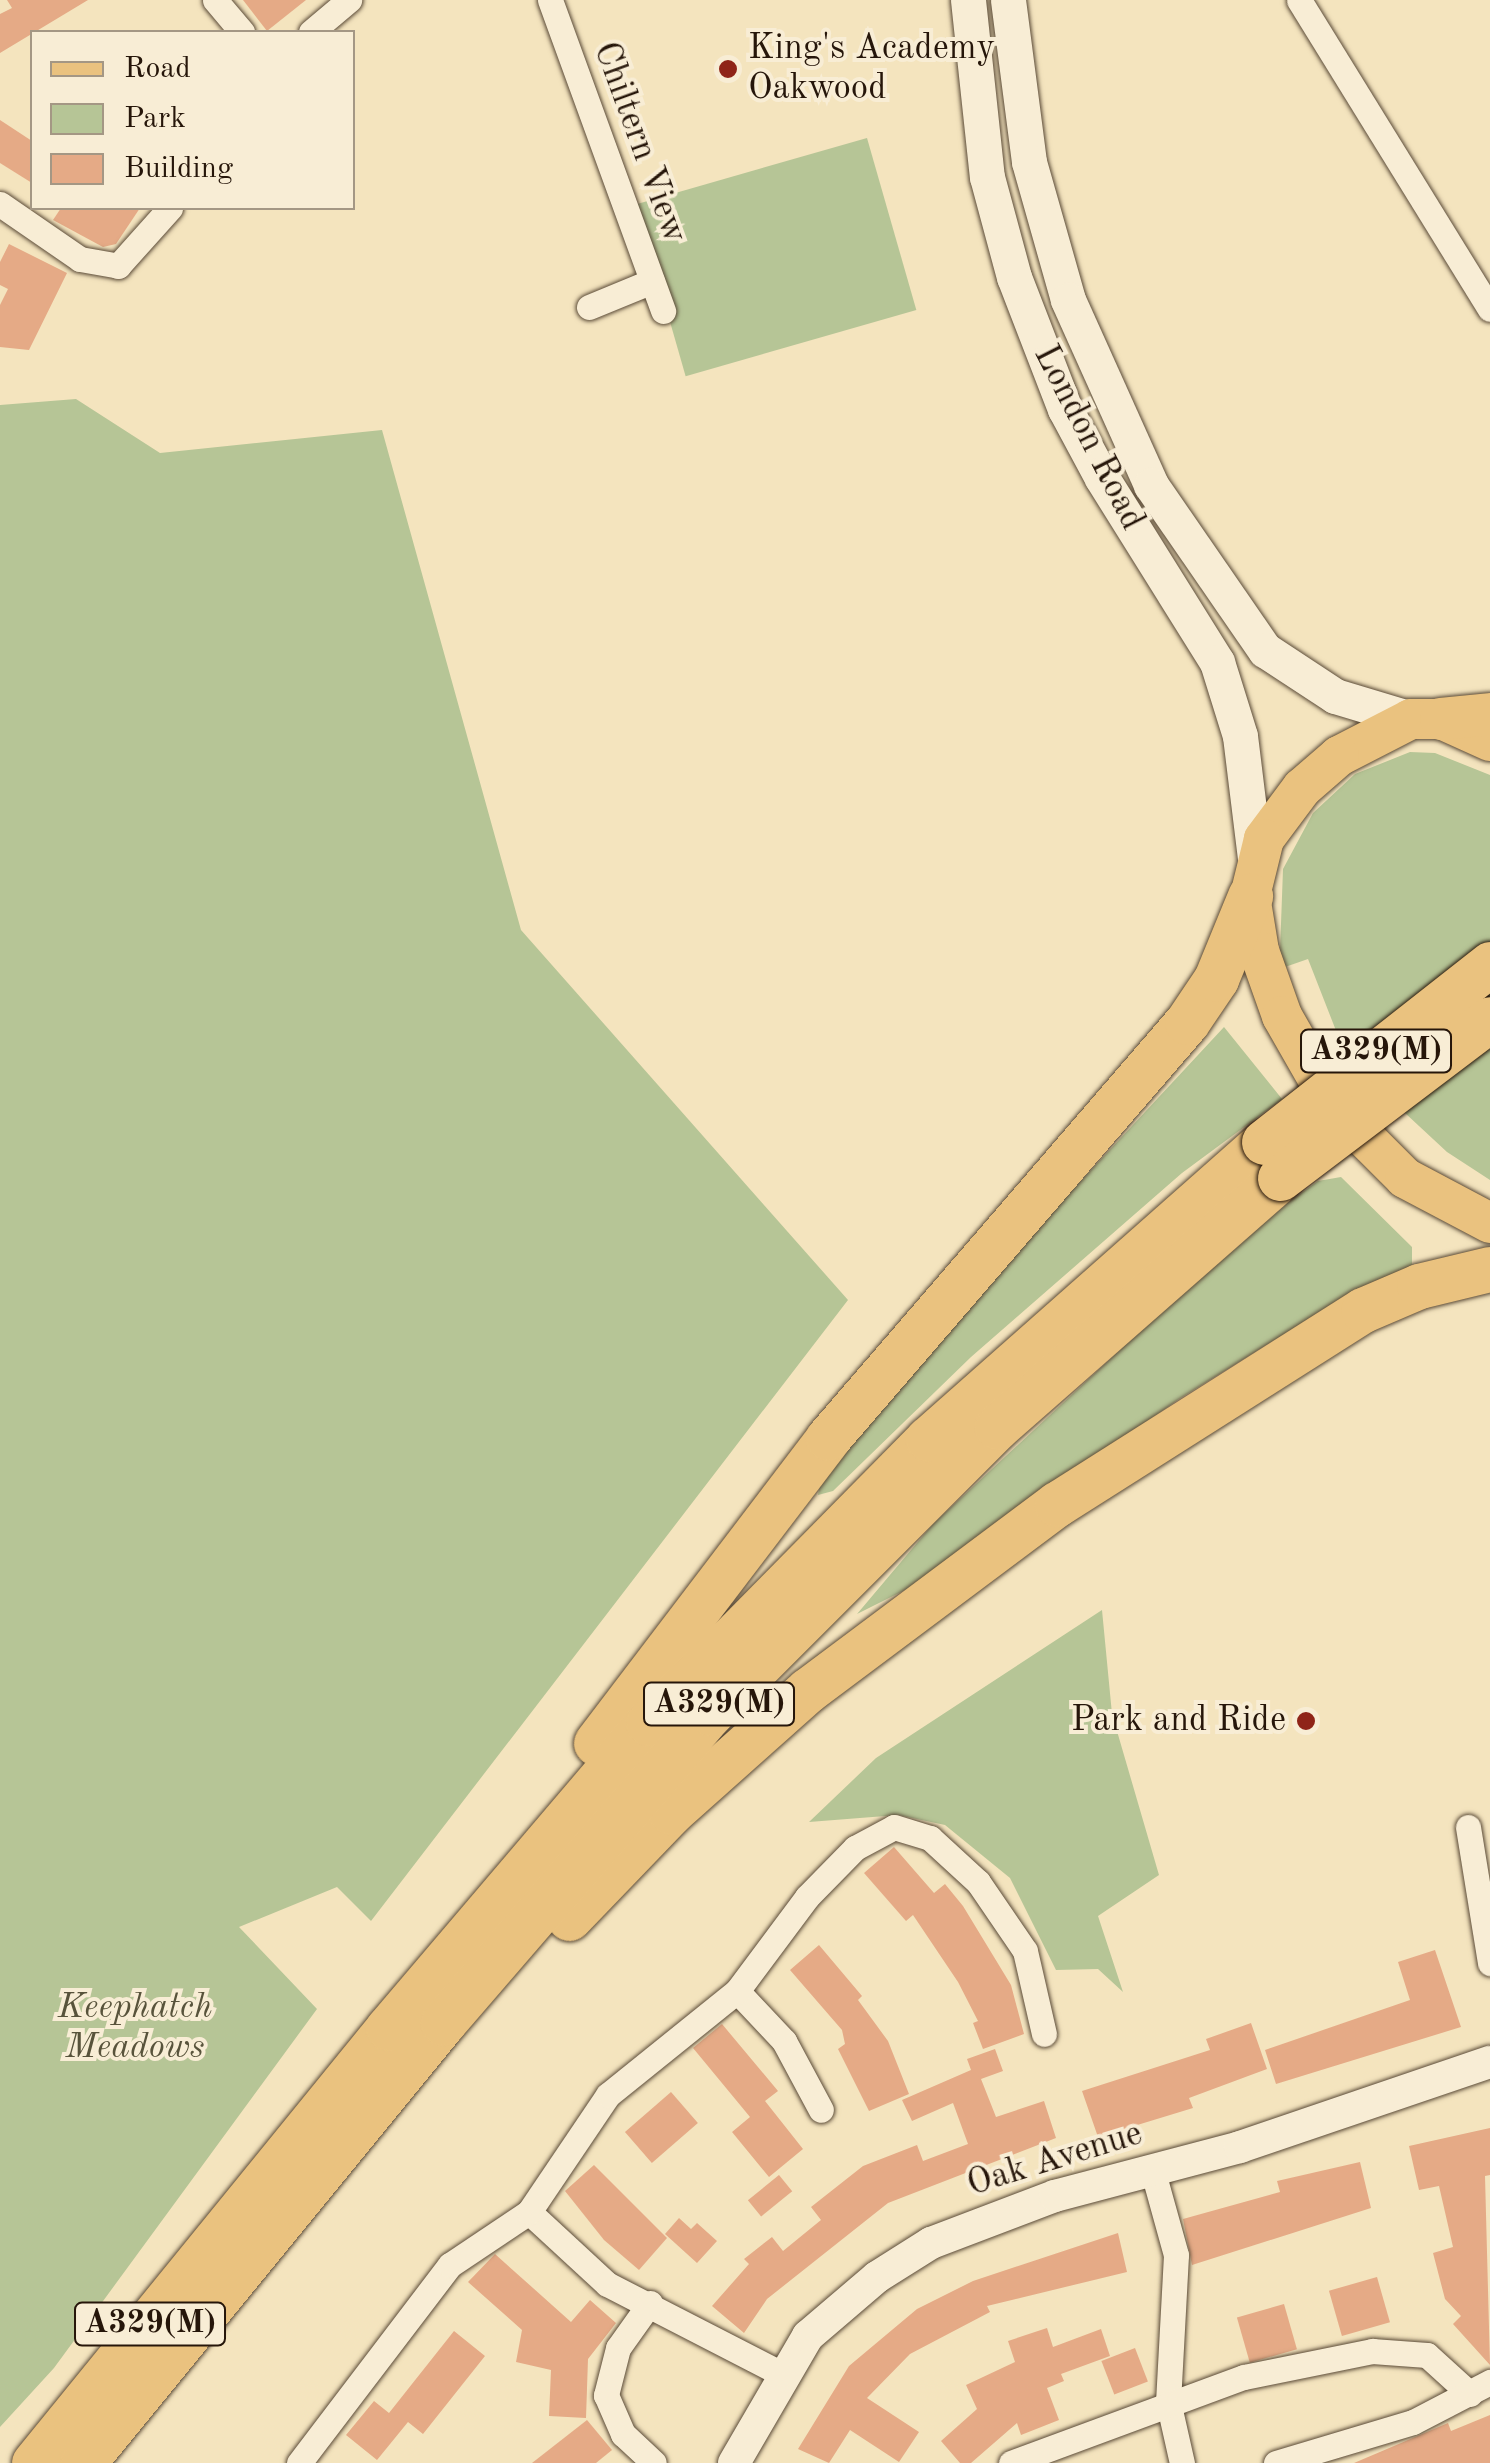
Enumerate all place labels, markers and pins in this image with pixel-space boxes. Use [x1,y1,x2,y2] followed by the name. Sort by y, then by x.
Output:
[748,28,995,110] place label: King's Academy Oakwood
[717,58,739,80] marker: King's Academy Oakwood
[1071,1700,1286,1742] place label: Park and Ride
[1295,1710,1317,1732] marker: Park and Ride

